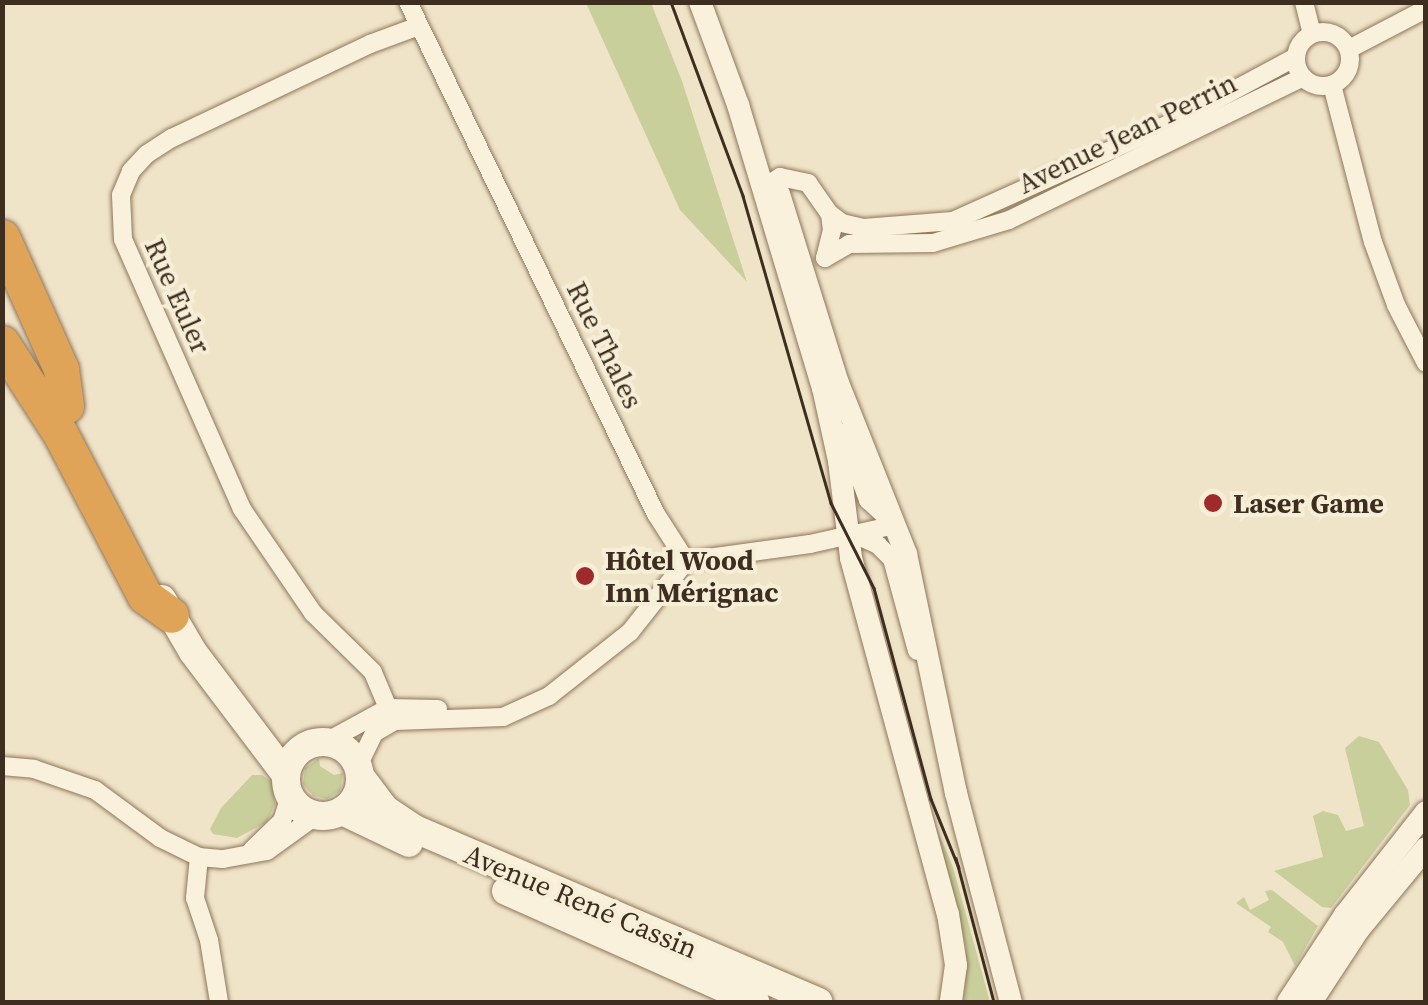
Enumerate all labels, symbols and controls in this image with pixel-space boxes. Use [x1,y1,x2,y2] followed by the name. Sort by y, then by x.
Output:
[1012,65,1242,201] street label: Avenue Jean Perrin
[138,233,218,359] street label: Rue Euler
[560,276,650,414] street label: Rue Thales
[1233,486,1384,520] place label: Laser Game
[1202,492,1224,514] marker: Laser Game
[605,543,779,609] place label: Hôtel Wood Inn Mérignac
[574,565,596,587] marker: Hôtel Wood Inn Mérignac
[459,837,703,965] street label: Avenue René Cassin

